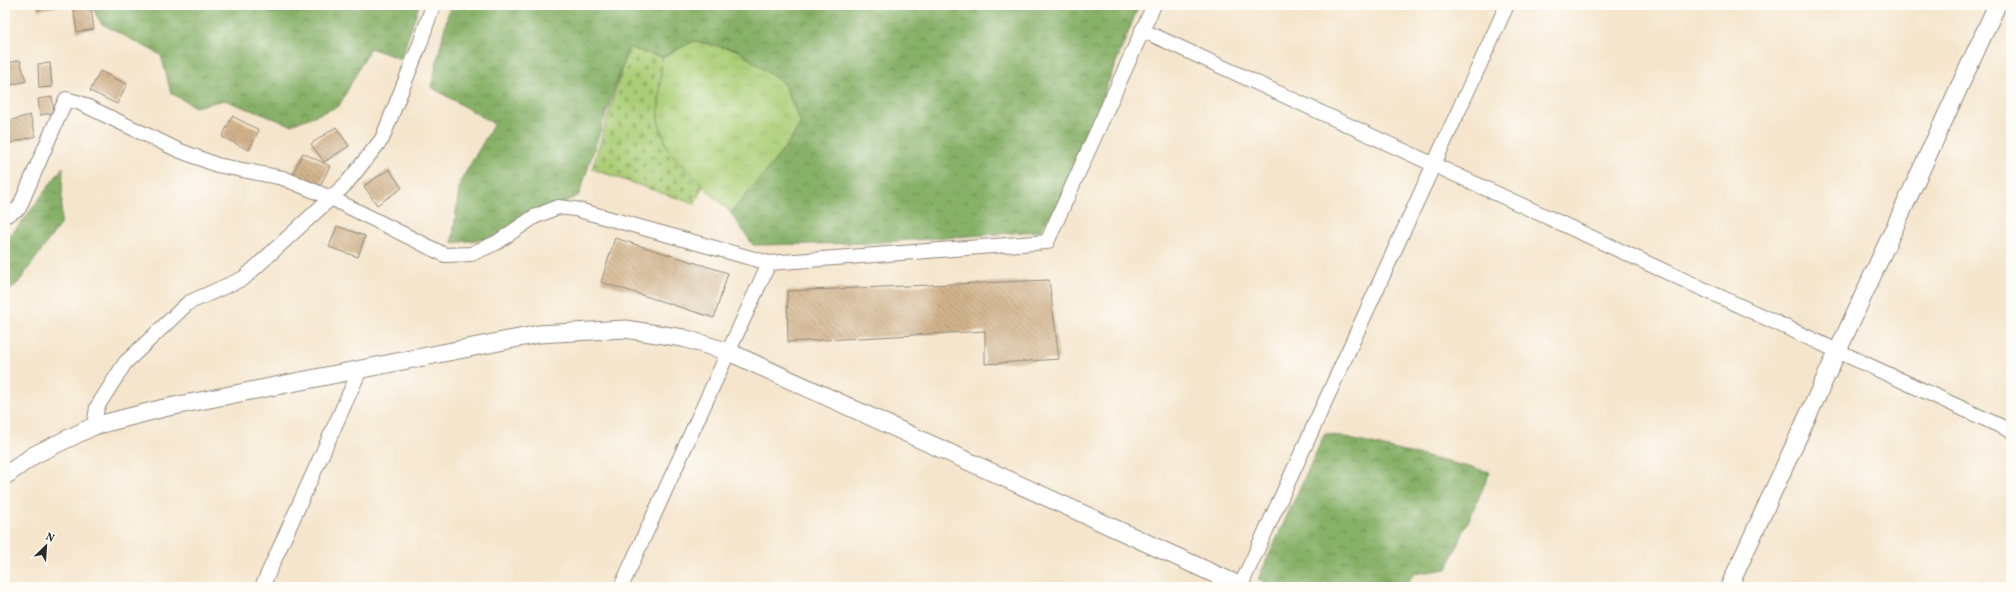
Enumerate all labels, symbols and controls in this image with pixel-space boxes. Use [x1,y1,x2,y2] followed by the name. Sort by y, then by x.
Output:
[26,526,66,566] north arrow
[43,530,56,547] text: N

